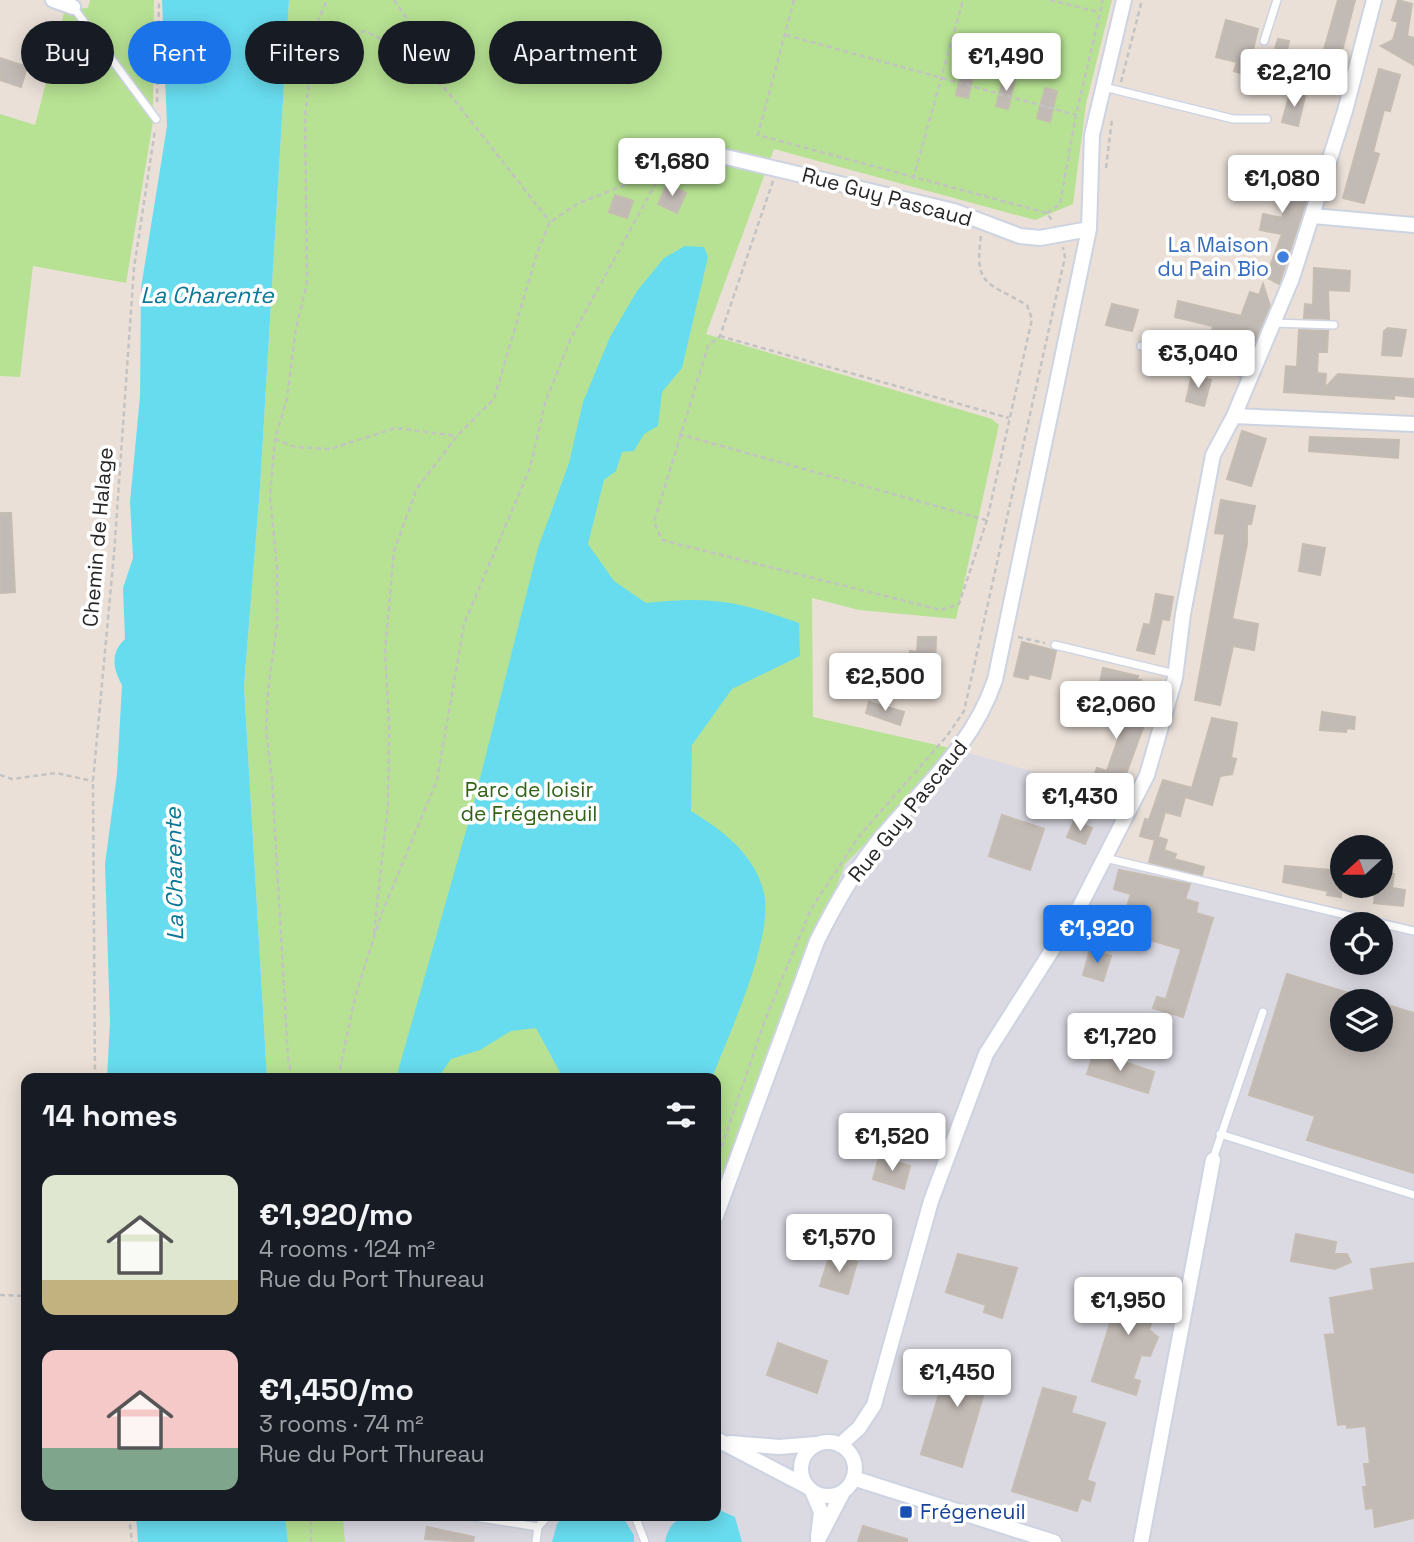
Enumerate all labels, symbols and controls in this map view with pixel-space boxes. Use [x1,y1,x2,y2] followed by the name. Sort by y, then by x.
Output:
[21,21,114,84] chip: Buy
[128,21,231,84] chip: Rent
[245,21,364,84] chip: Filters
[378,21,475,84] chip: New
[489,21,662,84] chip: Apartment
[949,34,1063,93] pin: €1,490
[968,41,1044,71] text: €1,490
[1237,50,1351,109] pin: €2,210
[1257,57,1331,87] text: €2,210
[615,138,729,198] pin: €1,680
[634,146,710,176] text: €1,680
[1225,156,1339,215] pin: €1,080
[799,161,975,232] street label: Rue Guy Pascaud
[1244,163,1320,193] text: €1,080
[1157,231,1269,282] place label: La Maison du Pain Bio
[1275,249,1291,265] marker: La Maison du Pain Bio
[140,280,275,310] water label: La Charente
[1141,330,1255,390] pin: €3,040
[1158,338,1238,368] text: €3,040
[76,446,119,628] street label: Chemin de Halage
[828,654,942,713] pin: €2,500
[845,661,925,691] text: €2,500
[1059,682,1173,741] pin: €2,060
[1076,689,1156,719] text: €2,060
[842,734,973,887] street label: Rue Guy Pascaud
[1023,774,1137,833] pin: €1,430
[460,776,598,827] park label: Parc de loisir de Frégeneuil
[1042,781,1118,811] text: €1,430
[158,806,190,941] water label: La Charente
[1330,835,1393,898] north arrow
[1330,835,1393,1052] map controls
[1040,906,1154,965] pin: €1,920
[1330,912,1393,975] button: locate
[1059,913,1135,943] text: €1,920
[1330,989,1393,1052] button: layers
[1063,1014,1177,1073] pin: €1,720
[1083,1021,1157,1051] text: €1,720
[42,1096,178,1135] text: 14 homes
[662,1096,700,1134] icon: filters
[835,1114,949,1173] pin: €1,520
[855,1121,929,1151] text: €1,520
[259,1195,413,1234] text: €1,920/mo
[98,1203,182,1287] icon: home
[782,1214,896,1274] pin: €1,570
[802,1222,876,1252] text: €1,570
[259,1234,435,1264] text: 4 rooms · 124 m²
[259,1264,485,1294] text: Rue du Port Thureau
[1071,1278,1185,1337] pin: €1,950
[1090,1285,1166,1315] text: €1,950
[900,1350,1014,1409] pin: €1,450
[919,1357,995,1387] text: €1,450
[259,1370,414,1409] text: €1,450/mo
[98,1378,182,1462] icon: home
[259,1409,424,1439] text: 3 rooms · 74 m²
[259,1439,485,1469] text: Rue du Port Thureau
[920,1498,1026,1525] place label: Frégeneuil
[898,1504,914,1520] marker: Frégeneuil

